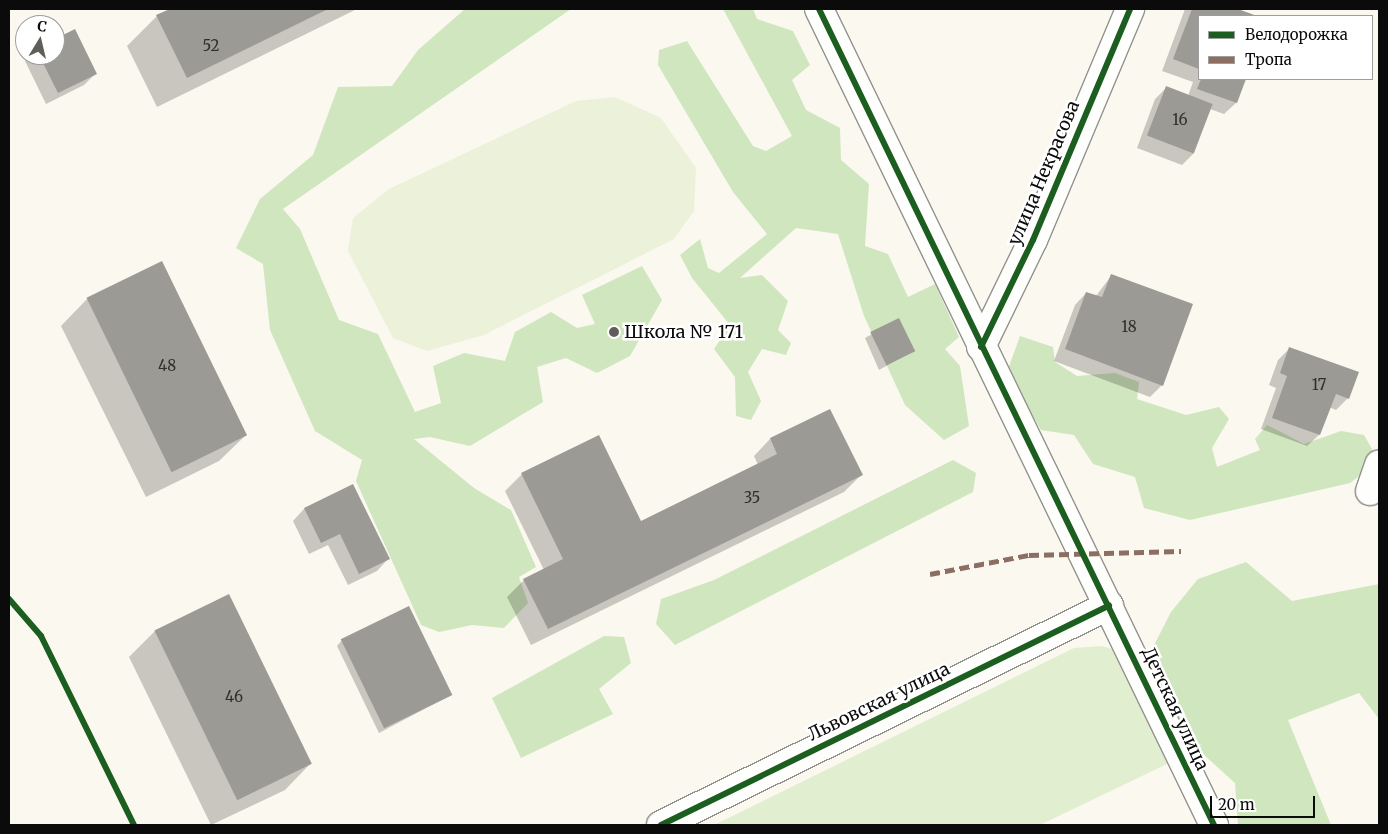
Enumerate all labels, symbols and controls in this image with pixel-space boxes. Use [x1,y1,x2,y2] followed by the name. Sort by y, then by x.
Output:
[15,15,65,65] north arrow
[1198,15,1373,80] legend
[36,17,48,36] text: С
[1245,25,1348,44] text: Велодорожка
[202,37,220,55] house number: 52
[1245,50,1292,69] text: Тропа
[1004,97,1084,249] street label: улица Некрасова
[1172,111,1188,129] house number: 16
[1121,318,1137,336] house number: 18
[624,321,743,343] place label: Школа № 171
[608,326,620,338] marker: Школа № 171
[158,357,176,375] house number: 48
[1312,376,1326,394] house number: 17
[744,489,760,507] house number: 35
[1137,644,1213,774] street label: Детская улица
[805,658,953,746] street label: Львовская улица
[225,688,243,706] house number: 46
[1213,786,1318,818] scale bar
[1218,795,1255,814] text: 20 m

